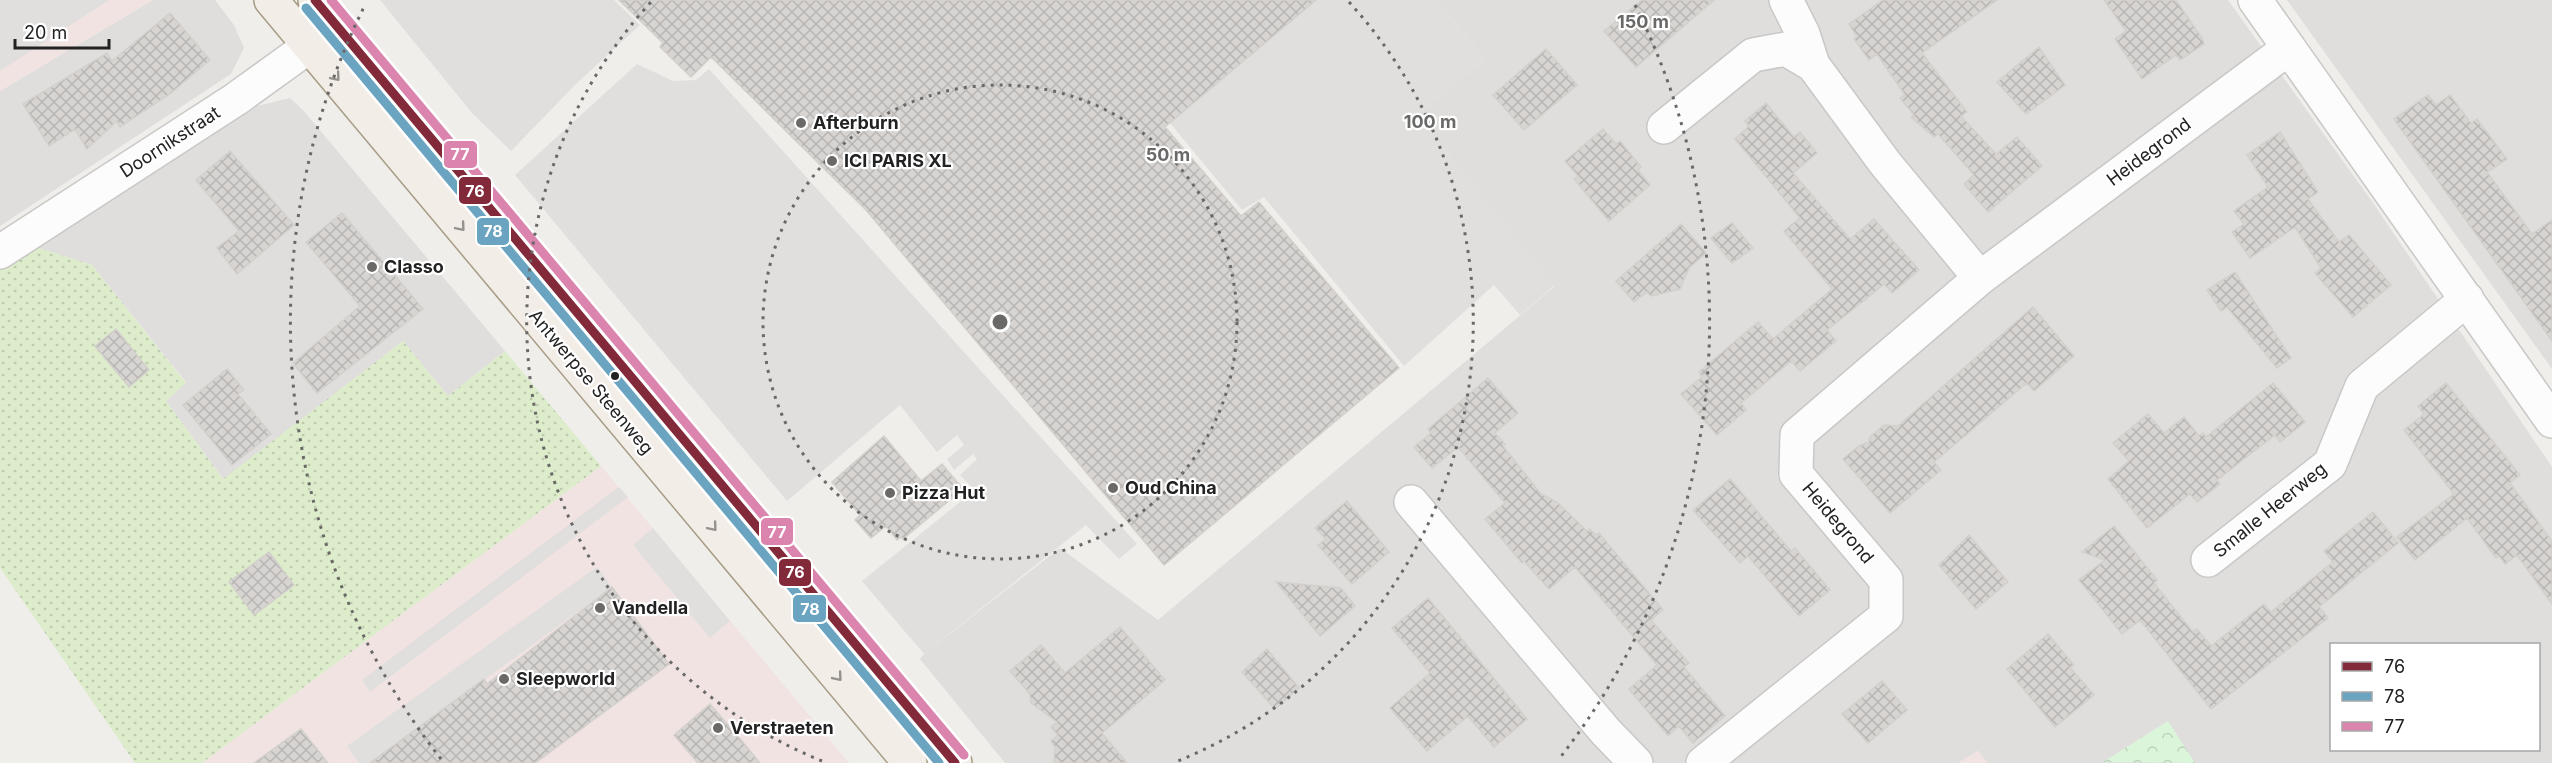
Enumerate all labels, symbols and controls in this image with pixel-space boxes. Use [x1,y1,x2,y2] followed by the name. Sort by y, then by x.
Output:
[1617,11,1669,32] text: 150 m
[15,12,110,50] scale bar
[24,22,67,43] text: 20 m
[329,70,340,81] one-way arrow
[116,101,224,182] street label: Doornikstraat
[1404,111,1456,132] text: 100 m
[813,112,899,133] place label: Afterburn
[2103,113,2195,190] street label: Heidegrond
[794,116,808,130] marker: Afterburn
[443,140,478,169] line badge: 77
[451,144,469,164] text: 77
[1146,144,1190,165] text: 50 m
[844,150,952,171] place label: ICI PARIS XL
[825,154,839,168] marker: ICI PARIS XL
[458,176,492,205] line badge: 76
[465,181,485,201] text: 76
[476,217,510,246] line badge: 78
[453,220,464,231] one-way arrow
[483,221,503,241] text: 78
[384,256,444,277] place label: Classo
[365,260,379,274] marker: Classo
[525,305,658,458] street label: Antwerpse Steenweg
[990,312,1010,332] centre of rings
[609,370,621,382] unlabelled marker
[2209,458,2330,561] street label: Smalle Heerweg
[1125,477,1217,498] place label: Oud China
[1798,478,1878,568] street label: Heidegrond
[1106,481,1120,495] marker: Oud China
[902,482,986,503] place label: Pizza Hut
[883,486,897,500] marker: Pizza Hut
[760,517,794,546] line badge: 77
[706,520,717,531] one-way arrow
[768,522,786,542] text: 77
[778,558,812,587] line badge: 76
[785,562,805,582] text: 76
[792,594,827,623] line badge: 78
[612,597,688,618] place label: Vandella
[800,599,820,619] text: 78
[593,601,607,615] marker: Vandella
[2330,643,2540,751] legend
[2384,656,2405,677] text: 76
[516,668,615,689] place label: Sleepworld
[831,670,842,681] one-way arrow
[497,672,511,686] marker: Sleepworld
[2384,686,2405,707] text: 78
[2384,716,2405,737] text: 77
[730,717,834,738] place label: Verstraeten
[711,721,725,735] marker: Verstraeten

